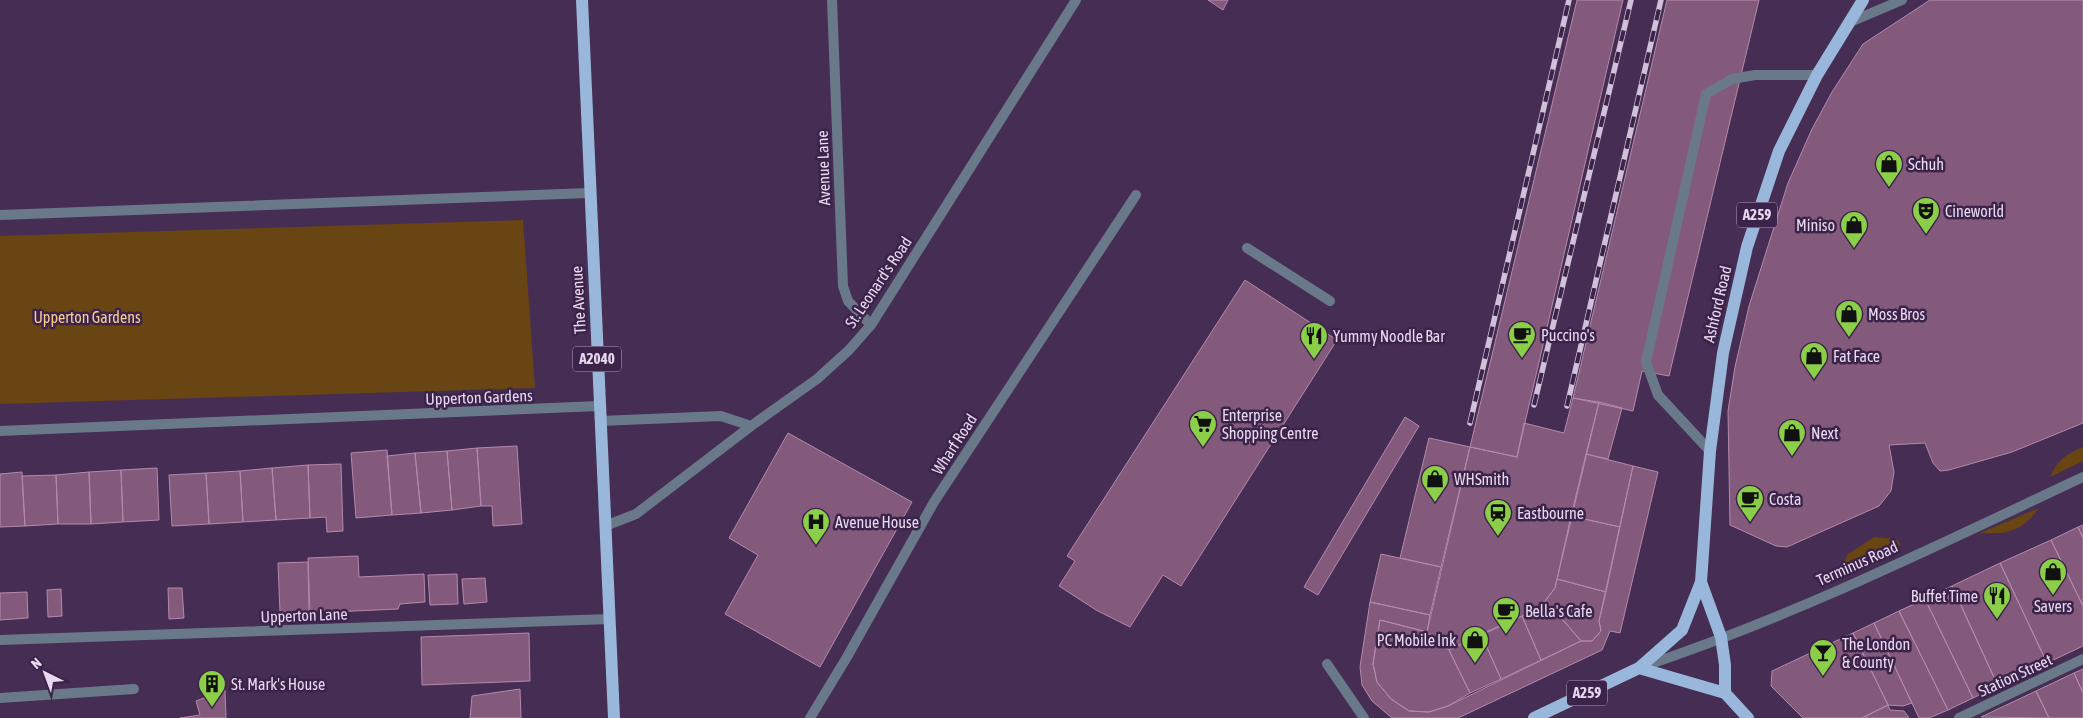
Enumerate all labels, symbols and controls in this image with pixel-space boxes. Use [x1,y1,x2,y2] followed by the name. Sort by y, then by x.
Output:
[813,130,833,206] street label: Avenue Lane
[1874,149,1904,188] shop icon: Schuh
[1908,155,1944,173] place label: Schuh
[1911,196,1941,235] theatre icon: Cineworld
[1737,202,1777,228] road number: A259
[1945,202,2004,220] place label: Cineworld
[1839,210,1869,249] shop icon: Miniso
[1796,216,1835,234] place label: Miniso
[841,233,915,331] street label: St. Leonard's Road
[1699,264,1735,344] street label: Ashford Road
[567,265,589,335] street label: The Avenue
[1834,299,1864,338] shop icon: Moss Bros
[1868,305,1926,323] place label: Moss Bros
[33,308,141,327] park label: Upperton Gardens
[1507,320,1537,359] cafe icon: Puccino's
[1299,321,1329,360] restaurant icon: Yummy Noodle Bar
[1541,326,1595,344] place label: Puccino's
[1333,327,1445,346] place label: Yummy Noodle Bar
[1799,341,1829,380] shop icon: Fat Face
[573,346,621,372] road number: A2040
[1833,347,1880,365] place label: Fat Face
[425,386,533,409] street label: Upperton Gardens
[1222,406,1319,443] place label: Enterprise Shopping Centre
[1188,409,1218,448] supermarket icon: Enterprise Shopping Centre
[928,410,980,478] street label: Wharf Road
[1777,418,1807,457] shop icon: Next
[1811,424,1839,442] place label: Next
[1420,464,1450,503] shop icon: WHSmith
[1454,470,1509,488] place label: WHSmith
[1735,484,1765,523] cafe icon: Costa
[1769,490,1801,508] place label: Costa
[1483,498,1513,537] station icon: Eastbourne
[1517,504,1584,522] place label: Eastbourne
[801,507,831,546] hospital icon: Avenue House
[835,513,919,531] place label: Avenue House
[1814,537,1900,589] street label: Terminus Road
[2038,557,2068,596] shop icon: Savers
[1982,581,2012,620] restaurant icon: Buffet Time
[1911,587,1978,605] place label: Buffet Time
[1491,596,1521,635] cafe icon: Bella's Cafe
[2034,597,2072,615] place label: Savers
[1525,602,1593,620] place label: Bella's Cafe
[260,604,348,627] street label: Upperton Lane
[1460,625,1490,664] shop icon: PC Mobile Ink
[1377,631,1456,649] place label: PC Mobile Ink
[1842,635,1910,672] place label: The London & County
[1808,638,1838,677] bar icon: The London & County
[20,648,70,698] north arrow
[1975,650,2055,700] street label: Station Street
[28,655,45,672] text: N
[197,669,227,708] building icon: St. Mark's House
[231,675,325,693] place label: St. Mark's House
[1567,680,1607,706] road number: A259

